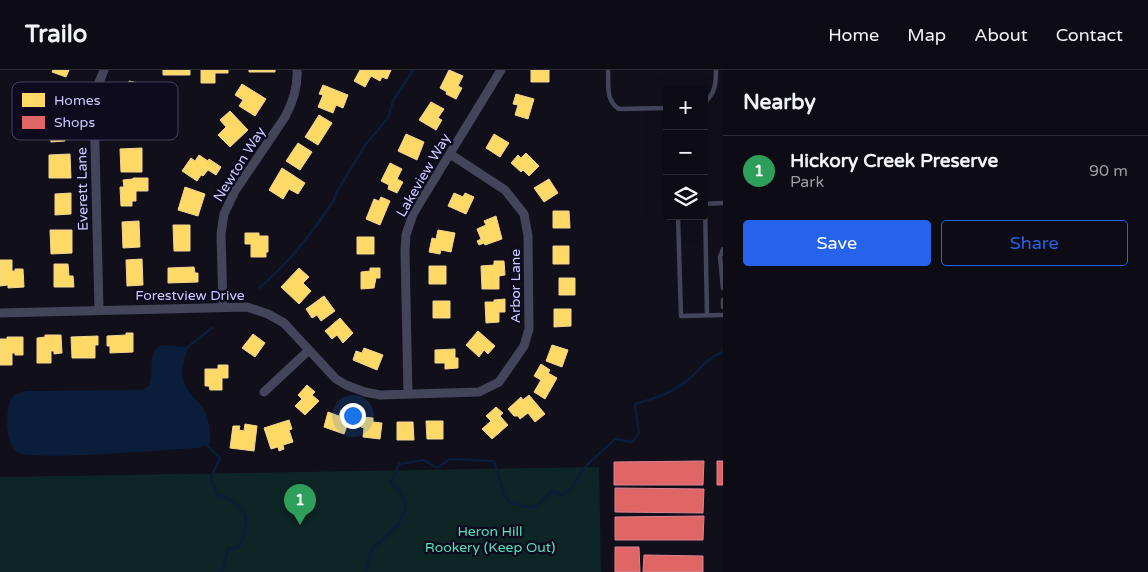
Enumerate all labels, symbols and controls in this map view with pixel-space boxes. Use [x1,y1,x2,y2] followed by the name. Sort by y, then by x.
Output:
[25,20,87,49] text: Trailo
[828,24,879,46] text: Home
[907,24,946,46] text: Map
[974,24,1028,46] text: About
[1056,24,1123,46] text: Contact
[12,82,178,140] legend
[663,85,708,220] map controls
[663,85,708,130] button: +
[743,90,816,115] text: Nearby
[54,92,101,109] text: Homes
[54,114,95,131] text: Shops
[210,123,269,205] street label: Newton Way
[393,130,454,220] street label: Lakeview Way
[663,130,708,175] button: −
[73,147,92,231] street label: Everett Lane
[790,150,998,172] text: Hickory Creek Preserve
[754,161,764,181] text: 1
[1089,161,1128,181] text: 90 m
[790,172,824,192] text: Park
[663,175,708,220] button: layers
[743,220,931,266] button: Save
[941,220,1128,266] button: Share
[507,249,524,323] street label: Arbor Lane
[135,287,245,304] street label: Forestview Drive
[340,403,366,429] your location
[284,484,316,525] pin: 1
[425,523,555,556] park label: Heron Hill Rookery (Keep Out)

